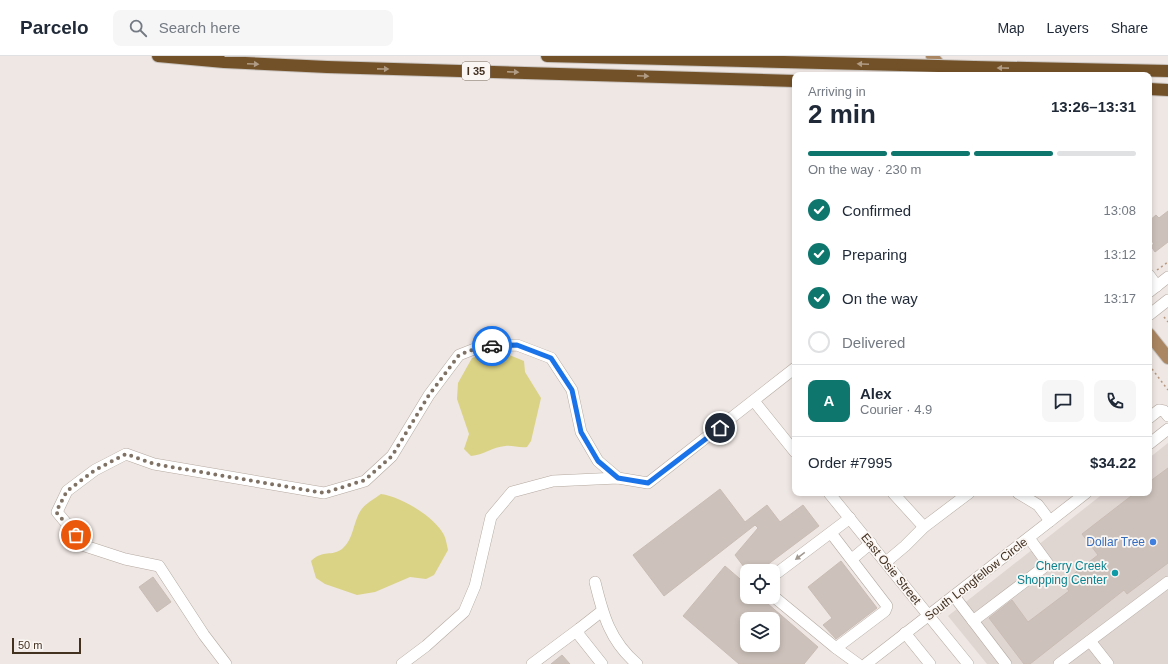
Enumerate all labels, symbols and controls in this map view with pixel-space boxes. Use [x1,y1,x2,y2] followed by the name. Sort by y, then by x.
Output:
[113,10,393,46] search box
[20,17,89,38] text: Parcelo
[127,17,149,39] icon: search
[159,19,240,36] text: Search here
[997,20,1025,36] text: Map
[1047,20,1089,36] text: Layers
[1111,20,1148,36] text: Share
[247,60,259,67] one-way arrow
[856,61,869,67] one-way arrow
[462,62,490,80] road number: I 35
[997,64,1009,71] one-way arrow
[377,65,389,72] one-way arrow
[507,69,519,76] one-way arrow
[637,73,650,79] one-way arrow
[808,84,866,99] text: Arriving in
[1051,98,1136,115] text: 13:26–13:31
[808,99,876,129] text: 2 min
[808,162,921,177] text: On the way · 230 m
[808,199,830,221] icon: check
[842,202,911,219] text: Confirmed
[1103,203,1136,218] text: 13:08
[808,243,830,265] icon: check
[842,246,907,263] text: Preparing
[1103,247,1136,262] text: 13:12
[808,287,830,309] icon: check
[842,290,918,307] text: On the way
[1103,291,1136,306] text: 13:17
[472,326,512,366] courier
[842,334,905,351] text: Delivered
[481,335,503,357] icon: car
[1042,380,1084,422] button: chat
[1094,380,1136,422] button: phone
[860,385,892,402] text: Alex
[824,392,834,409] text: A
[860,402,932,417] text: Courier · 4.9
[703,411,737,445] pin
[709,417,731,439] icon: home
[808,454,892,471] text: Order #7995
[1090,454,1136,471] text: $34.22
[59,518,93,552] pin
[65,524,87,546] icon: bag
[858,531,924,608] street label: East Osie Street
[922,534,1030,623] street label: South Longfellow Circle
[1086,535,1145,549] place label: Dollar Tree
[1148,537,1158,547] marker: Dollar Tree
[794,552,805,560] one-way arrow
[1017,559,1108,587] place label: Cherry Creek Shopping Center
[740,564,780,652] map controls
[740,564,780,604] button: locate
[1110,568,1120,578] marker: Cherry Creek Shopping Center
[740,612,780,652] button: layers
[12,636,81,655] scale bar
[18,639,42,651] text: 50 m

